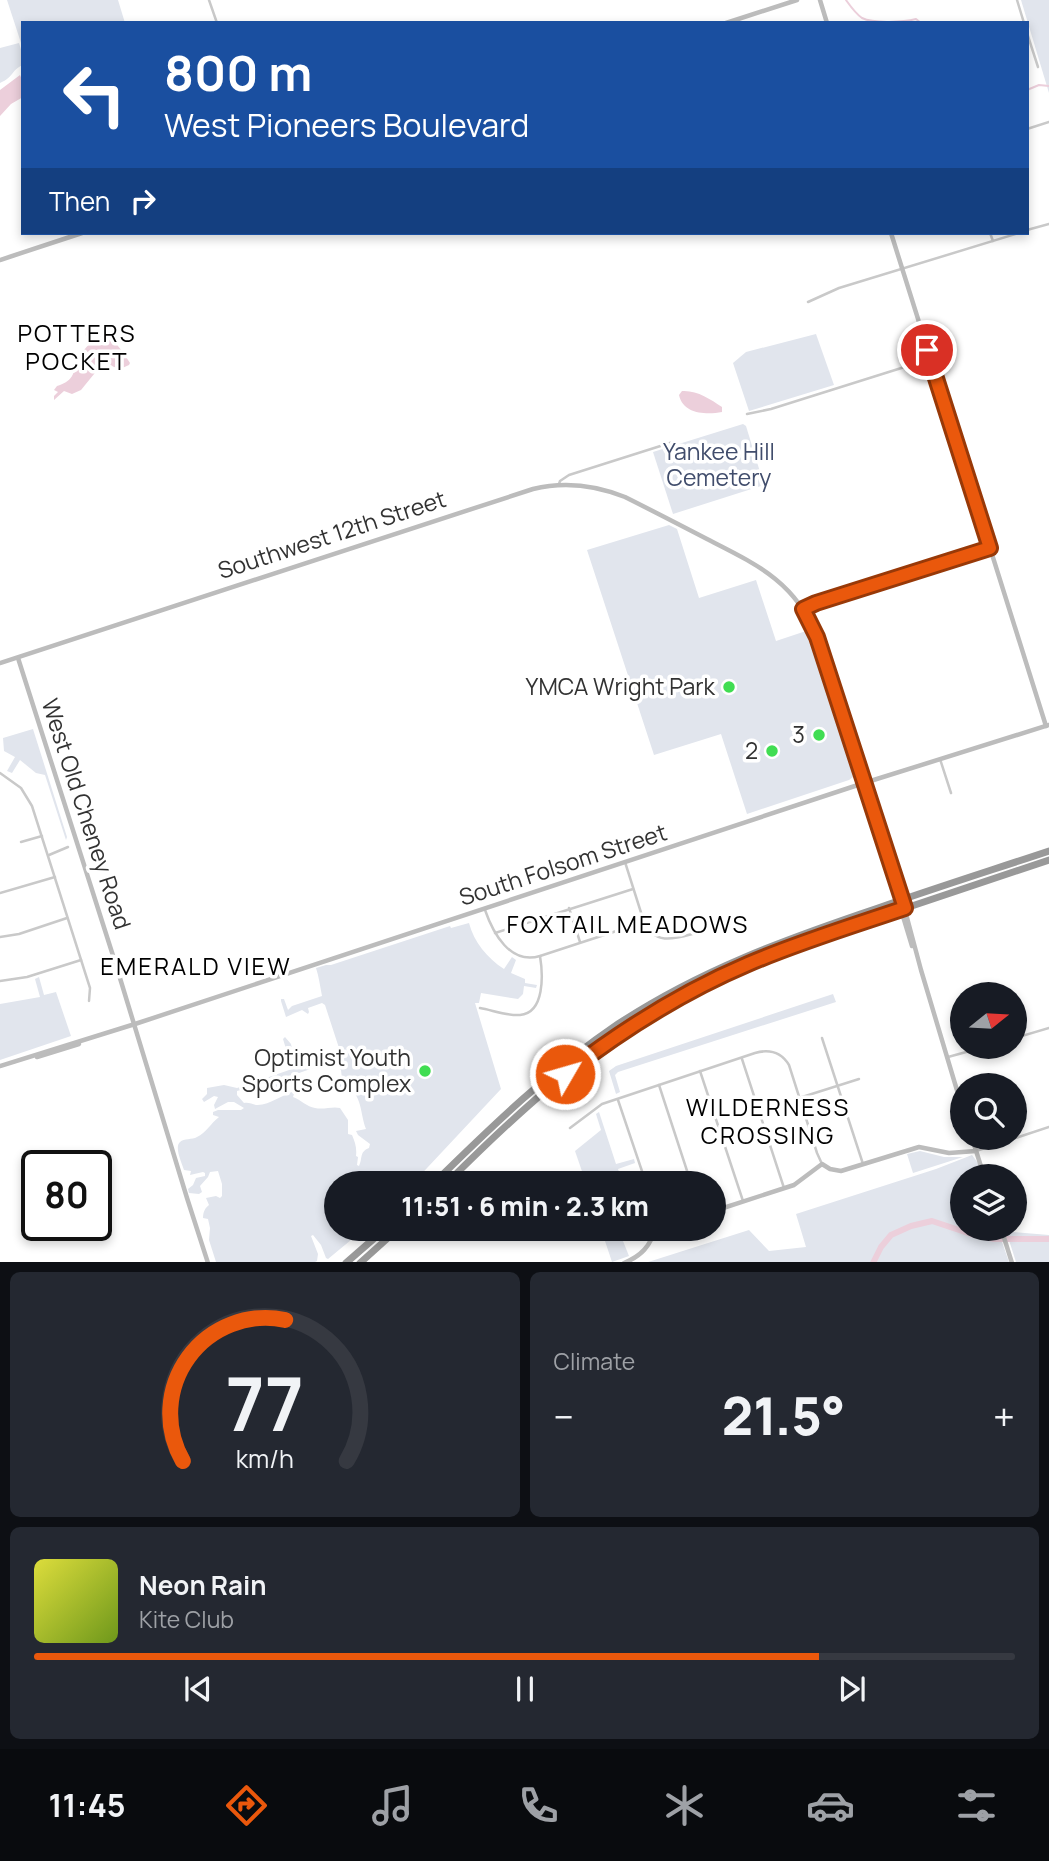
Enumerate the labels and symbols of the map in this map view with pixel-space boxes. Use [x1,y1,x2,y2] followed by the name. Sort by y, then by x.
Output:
[17,316,137,377] district label: POTTERS POCKET
[897,320,957,380] pin
[663,435,775,493] park label: Yankee Hill Cemetery
[214,482,450,586] street label: Southwest 12th Street
[526,670,716,702] place label: YMCA Wright Park
[721,679,737,695] marker: YMCA Wright Park
[35,694,139,933] street label: West Old Cheney Road
[792,718,805,750] place label: 3
[811,727,827,743] marker: 3
[745,734,758,766] place label: 2
[764,743,780,759] marker: 2
[455,815,671,913] street label: South Folsom Street
[507,907,749,940] district label: FOXTAIL MEADOWS
[100,949,292,982] district label: EMERALD VIEW
[950,982,1027,1059] north arrow
[528,1037,602,1111] position arrow
[242,1041,411,1099] place label: Optimist Youth Sports Complex
[417,1063,433,1079] marker: Optimist Youth Sports Complex
[686,1090,850,1151] district label: WILDERNESS CROSSING
[21,1150,112,1241] speed limit sign: 80

